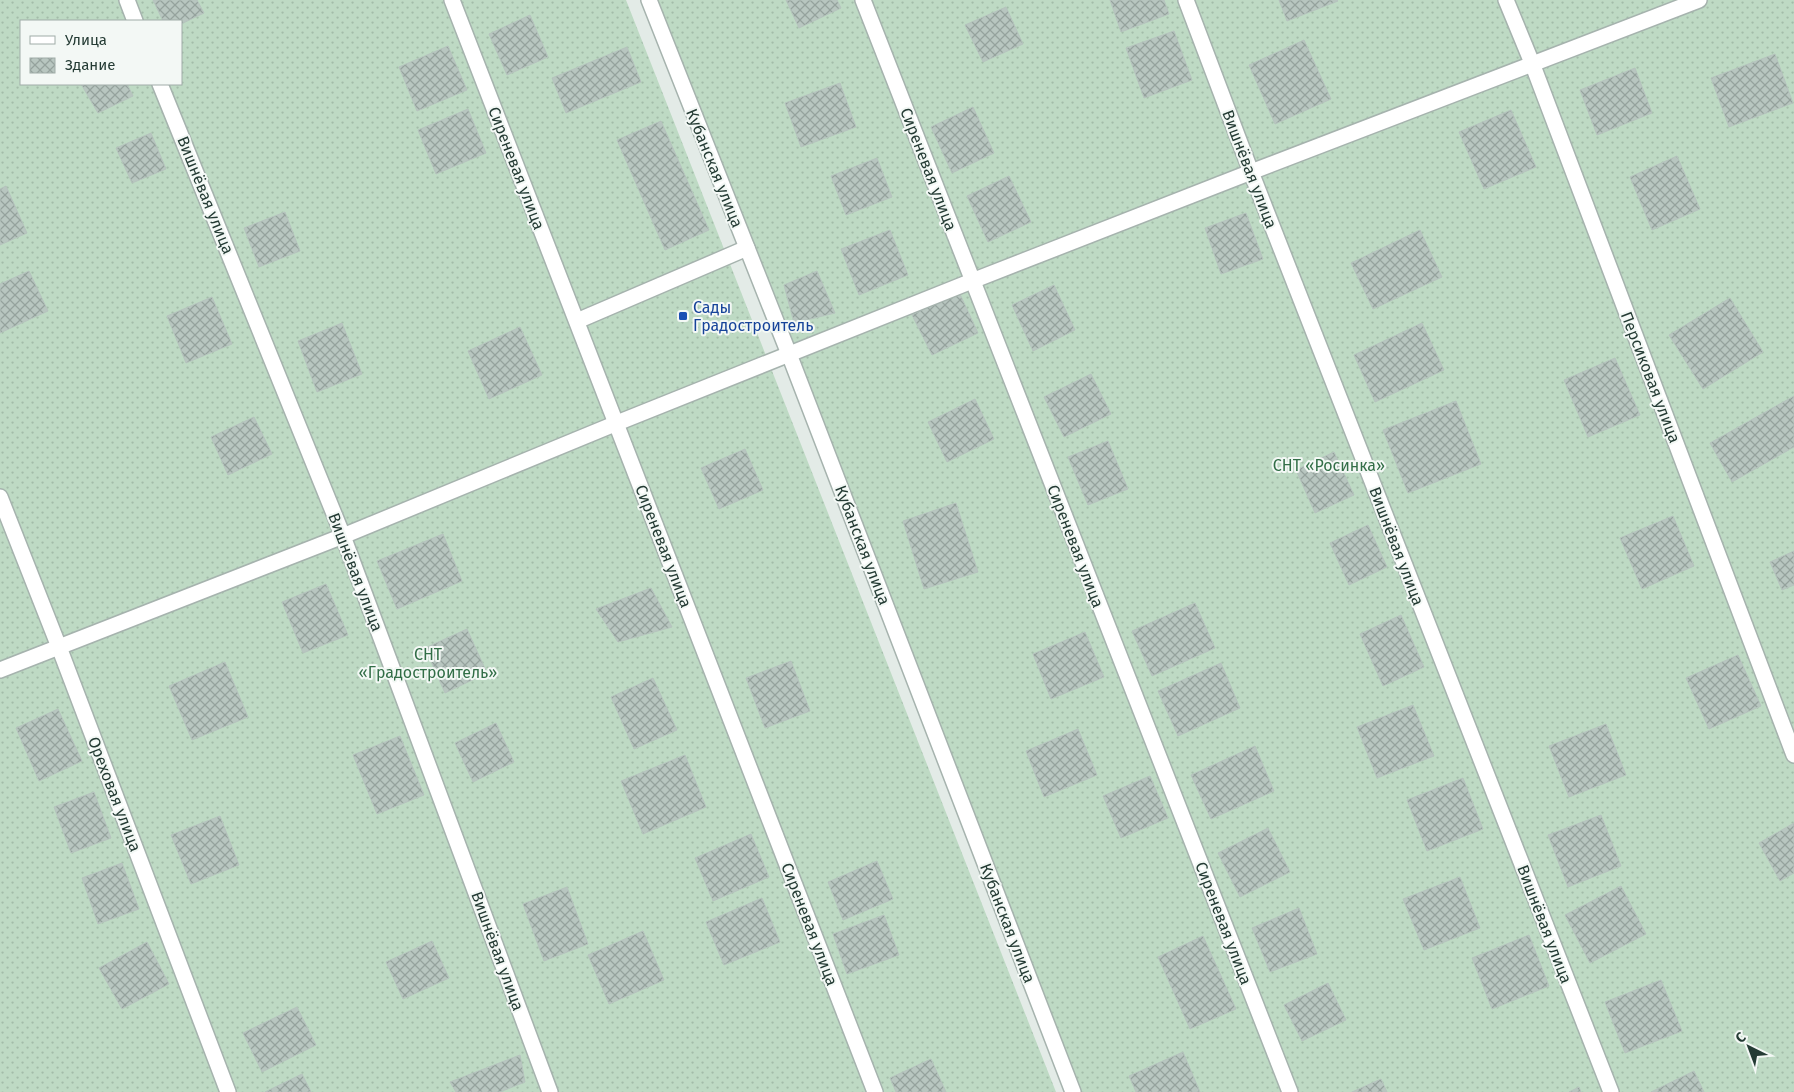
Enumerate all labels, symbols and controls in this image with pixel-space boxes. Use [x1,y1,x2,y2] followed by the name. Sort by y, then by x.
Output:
[20,20,182,85] legend
[65,31,107,49] text: Улица
[65,56,115,74] text: Здание
[484,104,549,232] street label: Сиреневая улица
[896,105,961,233] street label: Сиреневая улица
[682,106,747,230] street label: Кубанская улица
[1218,107,1281,231] street label: Вишнёвая улица
[173,133,238,257] street label: Вишнёвая улица
[693,298,814,335] place label: Сады Градостроитель
[1617,309,1684,445] street label: Персиковая улица
[677,310,689,322] marker: Сады Градостроитель
[1273,456,1385,475] park label: СНТ «Росинка»
[631,482,696,610] street label: Сиреневая улица
[1043,482,1108,610] street label: Сиреневая улица
[831,483,894,608] street label: Кубанская улица
[1365,484,1428,608] street label: Вишнёвая улица
[324,510,387,634] street label: Вишнёвая улица
[359,645,497,682] park label: СНТ «Градостроитель»
[84,734,145,854] street label: Ореховая улица
[1191,859,1256,987] street label: Сиреневая улица
[777,860,842,988] street label: Сиреневая улица
[976,861,1039,986] street label: Кубанская улица
[1513,862,1576,986] street label: Вишнёвая улица
[467,889,528,1013] street label: Вишнёвая улица
[1724,1022,1774,1072] north arrow
[1732,1029,1749,1047] text: С

